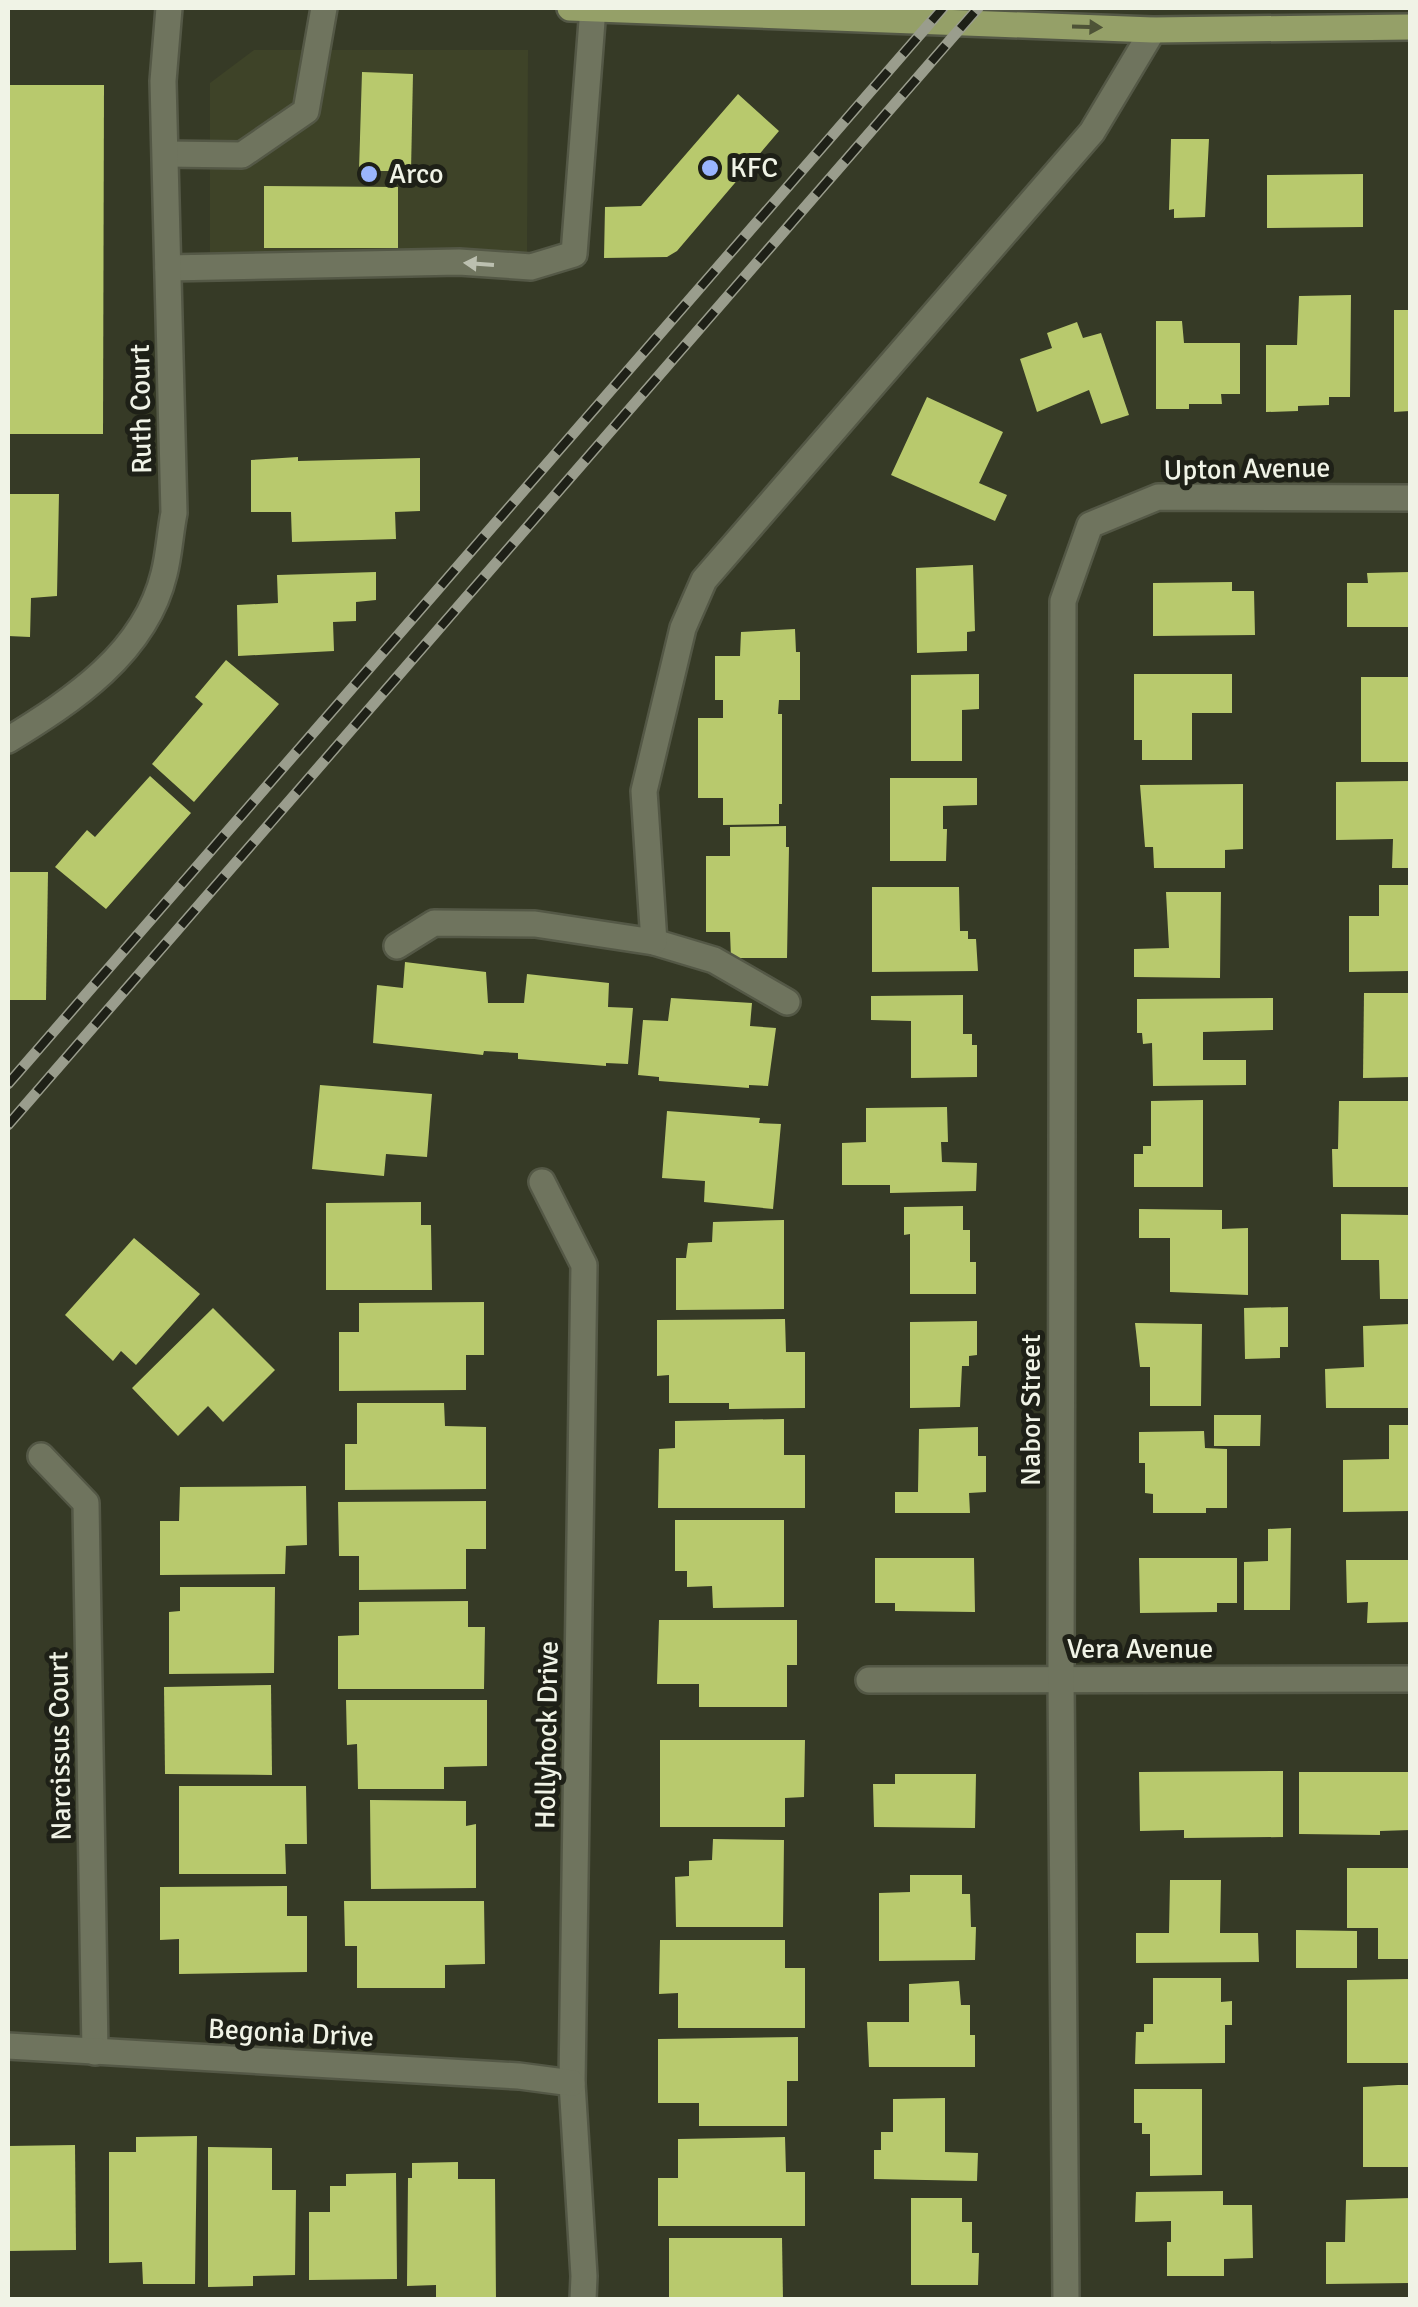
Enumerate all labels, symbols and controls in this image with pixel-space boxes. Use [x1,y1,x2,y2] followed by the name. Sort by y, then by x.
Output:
[1072,19,1104,35] one-way arrow
[730,151,778,185] place label: KFC
[389,157,444,191] place label: Arco
[699,157,721,179] marker: KFC
[358,163,380,185] marker: Arco
[463,256,495,272] one-way arrow
[123,344,159,474] street label: Ruth Court
[1163,451,1331,487] street label: Upton Avenue
[1014,1334,1048,1486] street label: Nabor Street
[1067,1632,1213,1666] street label: Vera Avenue
[528,1641,566,1829] street label: Hollyhock Drive
[41,1651,79,1841] street label: Narcissus Court
[207,2012,375,2054] street label: Begonia Drive

